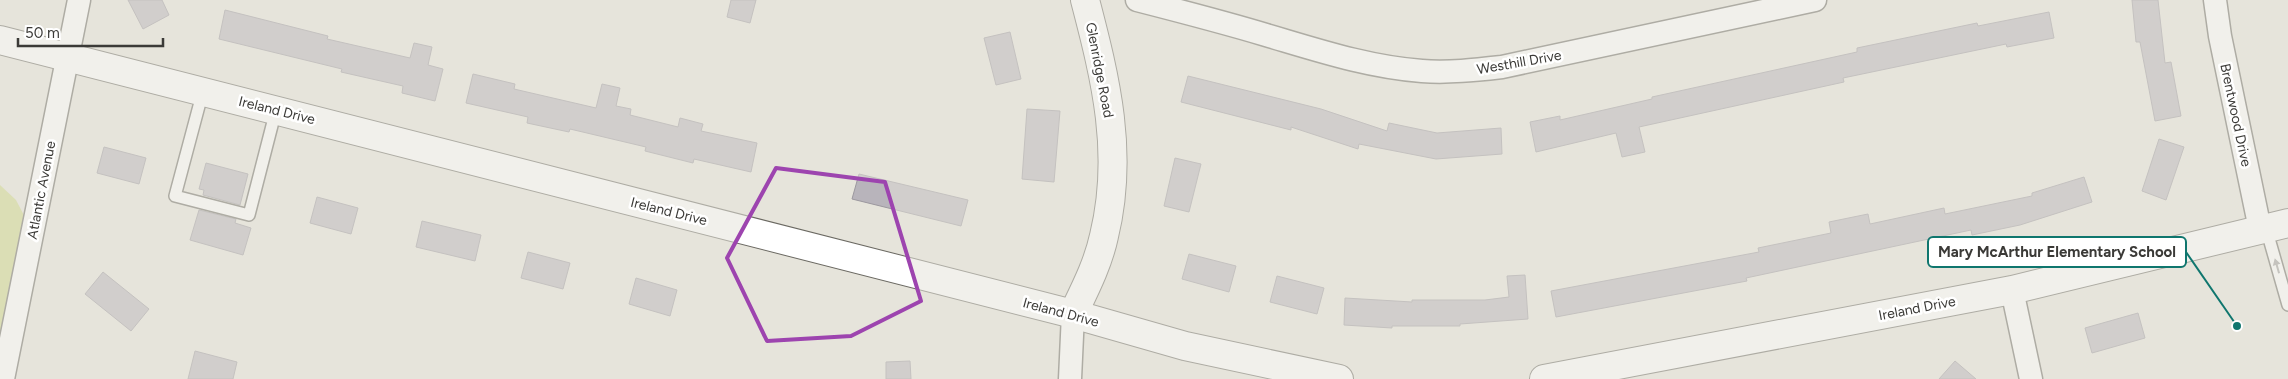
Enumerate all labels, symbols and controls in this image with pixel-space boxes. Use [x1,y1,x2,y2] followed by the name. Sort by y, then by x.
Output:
[18,15,162,47] scale bar
[1082,21,1117,119] street label: Glenridge Road
[25,24,60,42] text: 50 m
[1476,47,1563,78] street label: Westhill Drive
[2216,62,2255,169] street label: Brentwood Drive
[237,93,317,128] street label: Ireland Drive
[24,139,59,241] street label: Atlantic Avenue
[629,194,709,229] street label: Ireland Drive
[1928,237,2186,267] callout: Mary McArthur Elementary School
[1938,243,2176,261] text: Mary McArthur Elementary School
[2272,259,2280,274] one-way arrow
[1877,293,1957,324] street label: Ireland Drive
[1021,294,1101,331] street label: Ireland Drive

